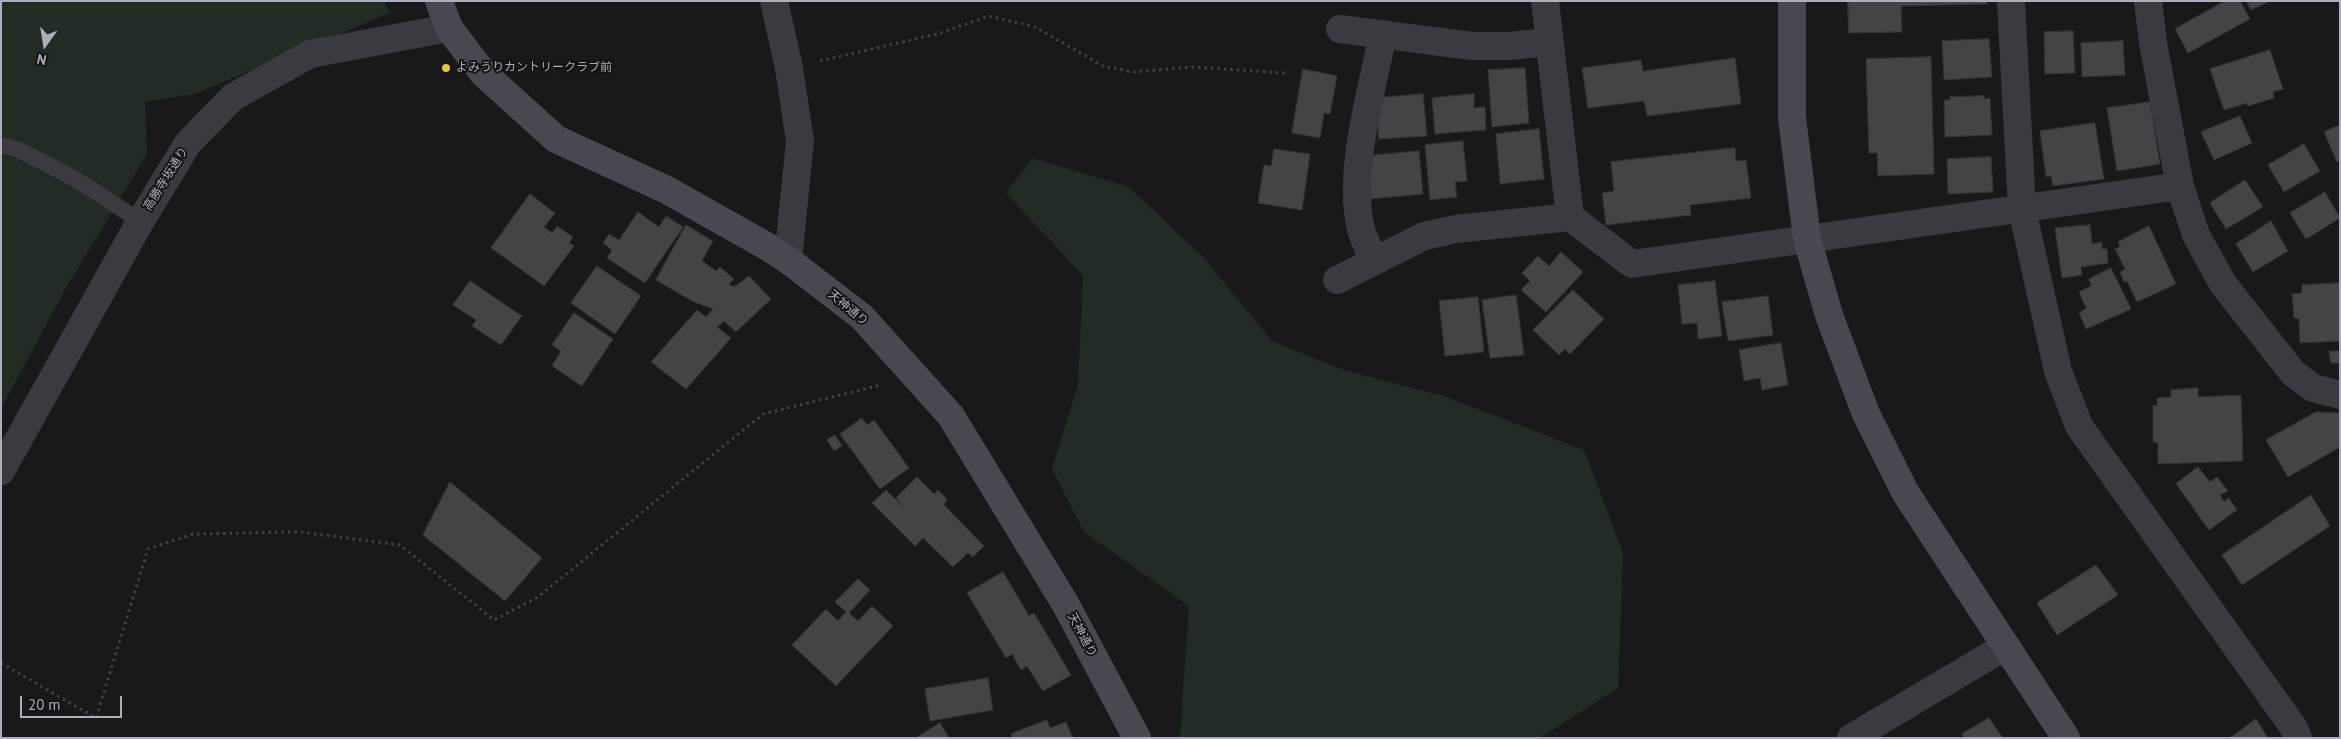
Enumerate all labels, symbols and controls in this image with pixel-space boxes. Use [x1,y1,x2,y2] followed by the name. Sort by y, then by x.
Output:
[20,20,70,70] north arrow
[35,50,48,69] text: N
[456,61,612,75] place label: よみうりカントリークラブ前
[440,62,452,74] marker: よみうりカントリークラブ前
[141,145,191,213] street label: 高勝寺坂通り
[825,287,871,329] street label: 天神通り
[1064,610,1100,660] street label: 天神通り
[22,686,125,718] scale bar
[28,695,61,714] text: 20 m

